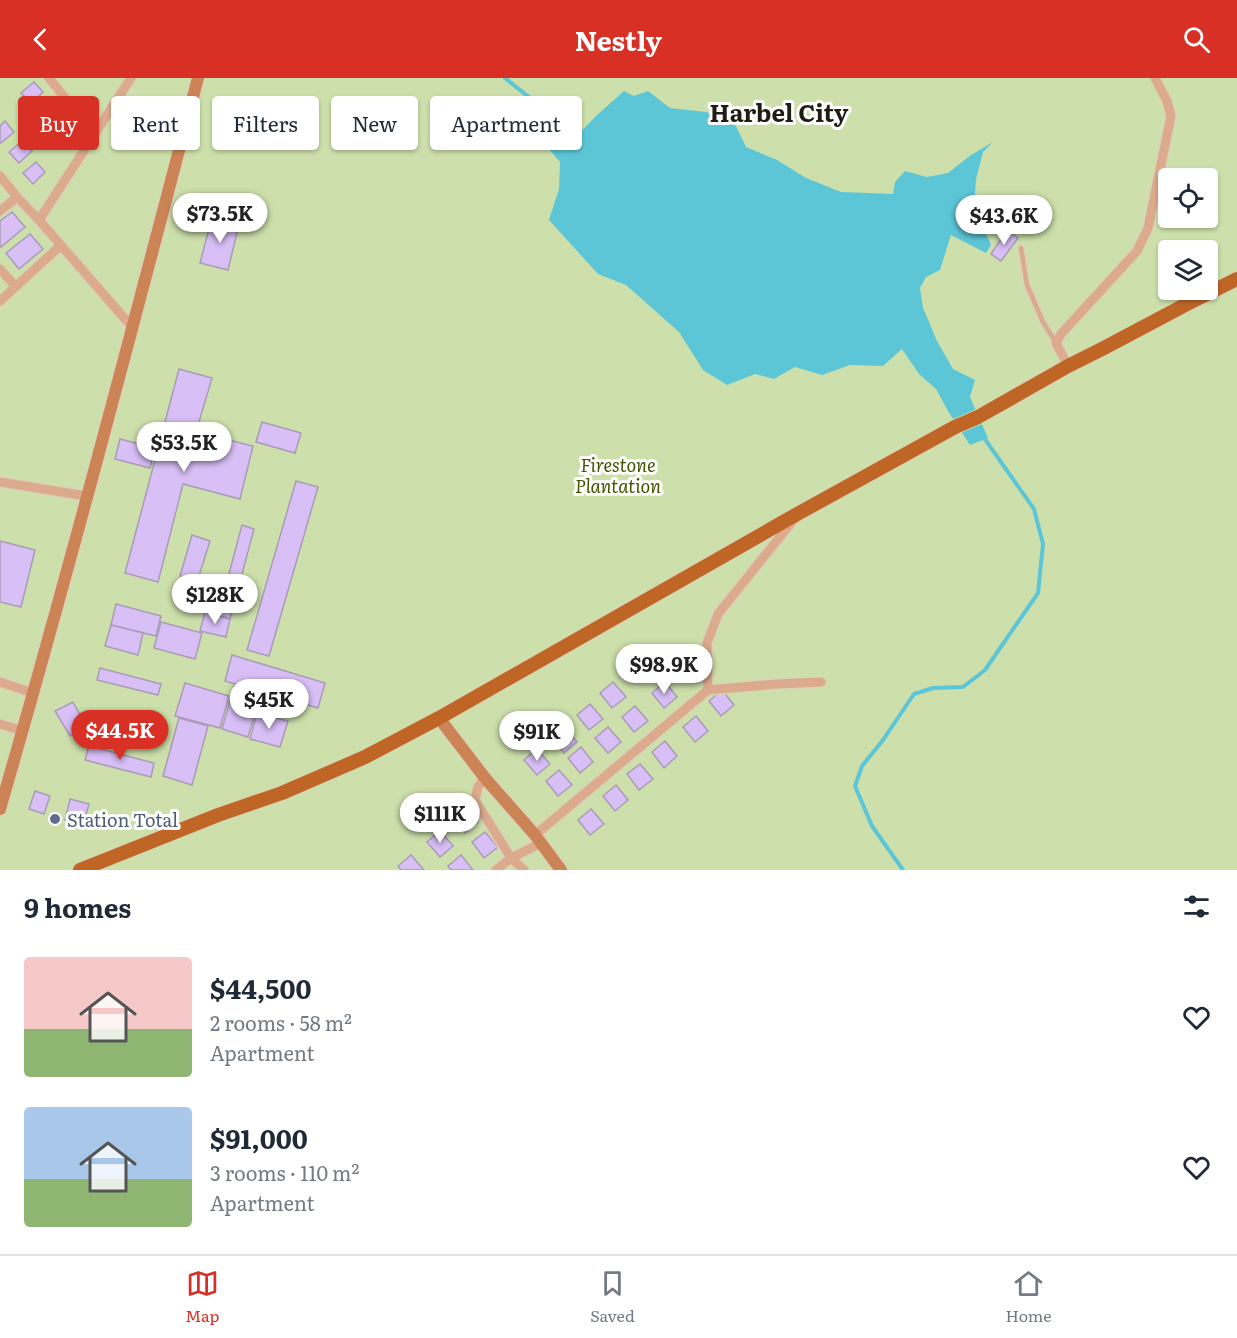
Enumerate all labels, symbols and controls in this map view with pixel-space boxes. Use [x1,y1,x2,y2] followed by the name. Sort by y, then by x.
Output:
[575,19,662,59] text: Nestly
[24,23,57,56] icon: back
[1180,23,1213,56] icon: search
[709,94,849,129] district label: Harbel City
[18,96,99,150] chip: Buy
[111,96,200,150] chip: Rent
[212,96,319,150] chip: Filters
[331,96,418,150] chip: New
[430,96,582,150] chip: Apartment
[1158,168,1218,300] map controls
[1158,168,1218,228] button: locate
[171,193,269,244] pin: $73.5K
[955,195,1053,246] pin: $43.6K
[187,197,253,227] text: $73.5K
[969,199,1039,229] text: $43.6K
[1158,240,1218,300] button: layers
[135,422,233,473] pin: $53.5K
[151,426,217,456] text: $53.5K
[575,451,661,499] park label: Firestone Plantation
[173,574,257,625] pin: $128K
[186,578,244,608] text: $128K
[615,644,713,695] pin: $98.9K
[630,648,698,678] text: $98.9K
[233,679,305,730] pin: $45K
[244,683,294,713] text: $45K
[71,710,169,761] pin: $44.5K
[501,711,573,762] pin: $91K
[85,714,155,744] text: $44.5K
[513,715,561,745] text: $91K
[398,793,482,844] pin: $111K
[414,797,466,827] text: $111K
[67,806,178,833] place label: Station Total
[48,812,62,826] marker: Station Total
[24,887,131,926] text: 9 homes
[1180,890,1213,923] icon: filters
[210,968,311,1007] text: $44,500
[72,981,144,1053] icon: home
[1180,1001,1213,1034] icon: heart
[210,1007,352,1037] text: 2 rooms · 58 m²
[210,1037,315,1067] text: Apartment
[210,1118,308,1157] text: $91,000
[72,1131,144,1203] icon: home
[1180,1151,1213,1184] icon: heart
[210,1157,359,1187] text: 3 rooms · 110 m²
[210,1187,315,1217] text: Apartment
[185,1267,219,1327] tab: Map
[590,1267,635,1327] tab: Saved
[1005,1267,1052,1327] tab: Home

